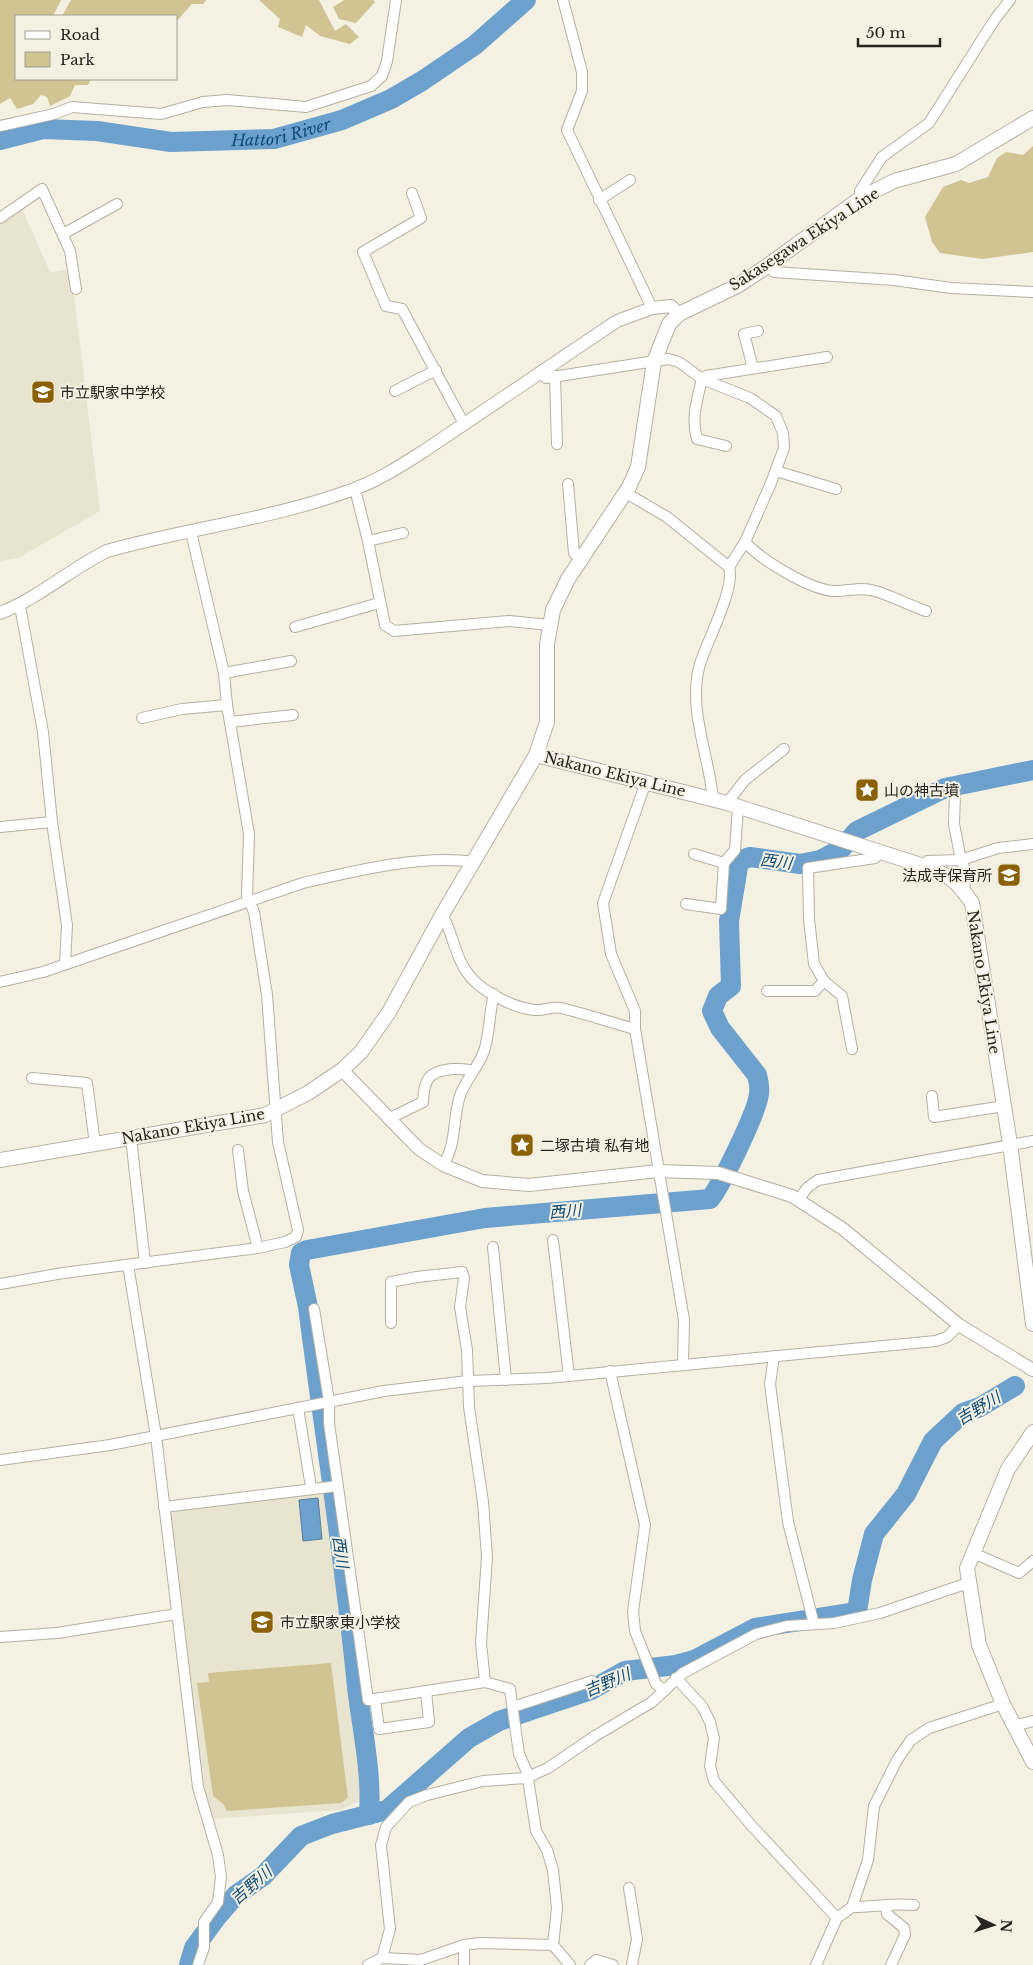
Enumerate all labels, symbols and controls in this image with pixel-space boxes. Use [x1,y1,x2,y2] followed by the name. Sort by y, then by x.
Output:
[15,15,178,80] legend
[858,15,940,47] scale bar
[866,23,906,42] text: 50 m
[60,25,100,44] text: Road
[60,50,96,69] text: Park
[230,113,334,150] water label: Hattori River
[725,183,883,295] street label: Sakasegawa Ekiya Line
[30,379,56,405] school or university icon: 市立駅家中学校
[60,383,165,402] place label: 市立駅家中学校
[542,747,688,801] street label: Nakano Ekiya Line
[854,777,880,803] place icon: 山の神古墳
[884,781,959,800] place label: 山の神古墳
[759,849,795,873] water label: 西川
[996,862,1022,888] school or university icon: 法成寺保育所
[902,866,992,885] place label: 法成寺保育所
[963,909,1005,1055] street label: Nakano Ekiya Line
[120,1104,266,1148] street label: Nakano Ekiya Line
[509,1132,535,1158] place icon: 二塚古墳 私有地
[540,1136,649,1155] place label: 二塚古墳 私有地
[548,1199,584,1222] water label: 西川
[952,1386,1005,1429] water label: 吉野川
[329,1535,353,1571] water label: 西川
[249,1609,275,1635] school or university icon: 市立駅家東小学校
[280,1613,400,1632] place label: 市立駅家東小学校
[581,1663,635,1701] water label: 吉野川
[226,1860,277,1908] water label: 吉野川
[968,1900,1018,1950] north arrow
[997,1919,1015,1933] text: N

